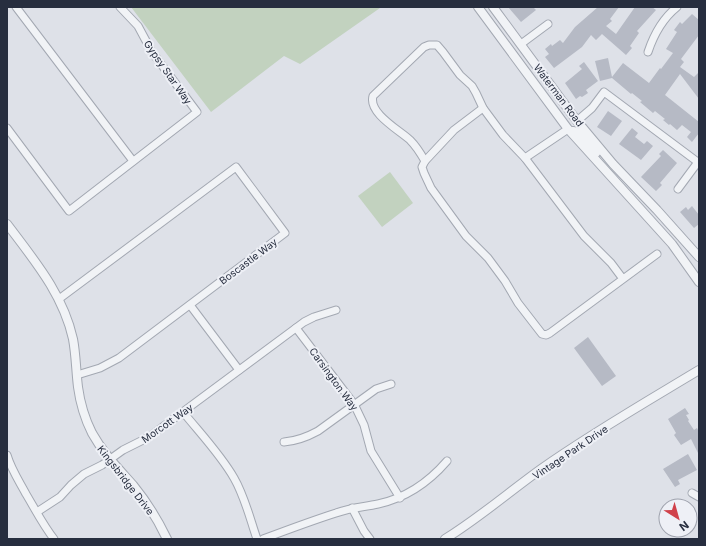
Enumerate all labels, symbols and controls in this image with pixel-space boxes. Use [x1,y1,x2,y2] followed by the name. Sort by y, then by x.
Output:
[141,38,195,107] street label: Gypsy Star Way
[532,61,586,129] street label: Waterman Road
[217,235,280,287] street label: Boscastle Way
[307,345,361,413] street label: Carsington Way
[139,401,195,445] street label: Morcott Way
[530,422,610,482] street label: Vintage Park Drive
[95,443,157,517] street label: Kingsbridge Drive
[658,498,698,538] north arrow
[676,518,692,534] text: N

